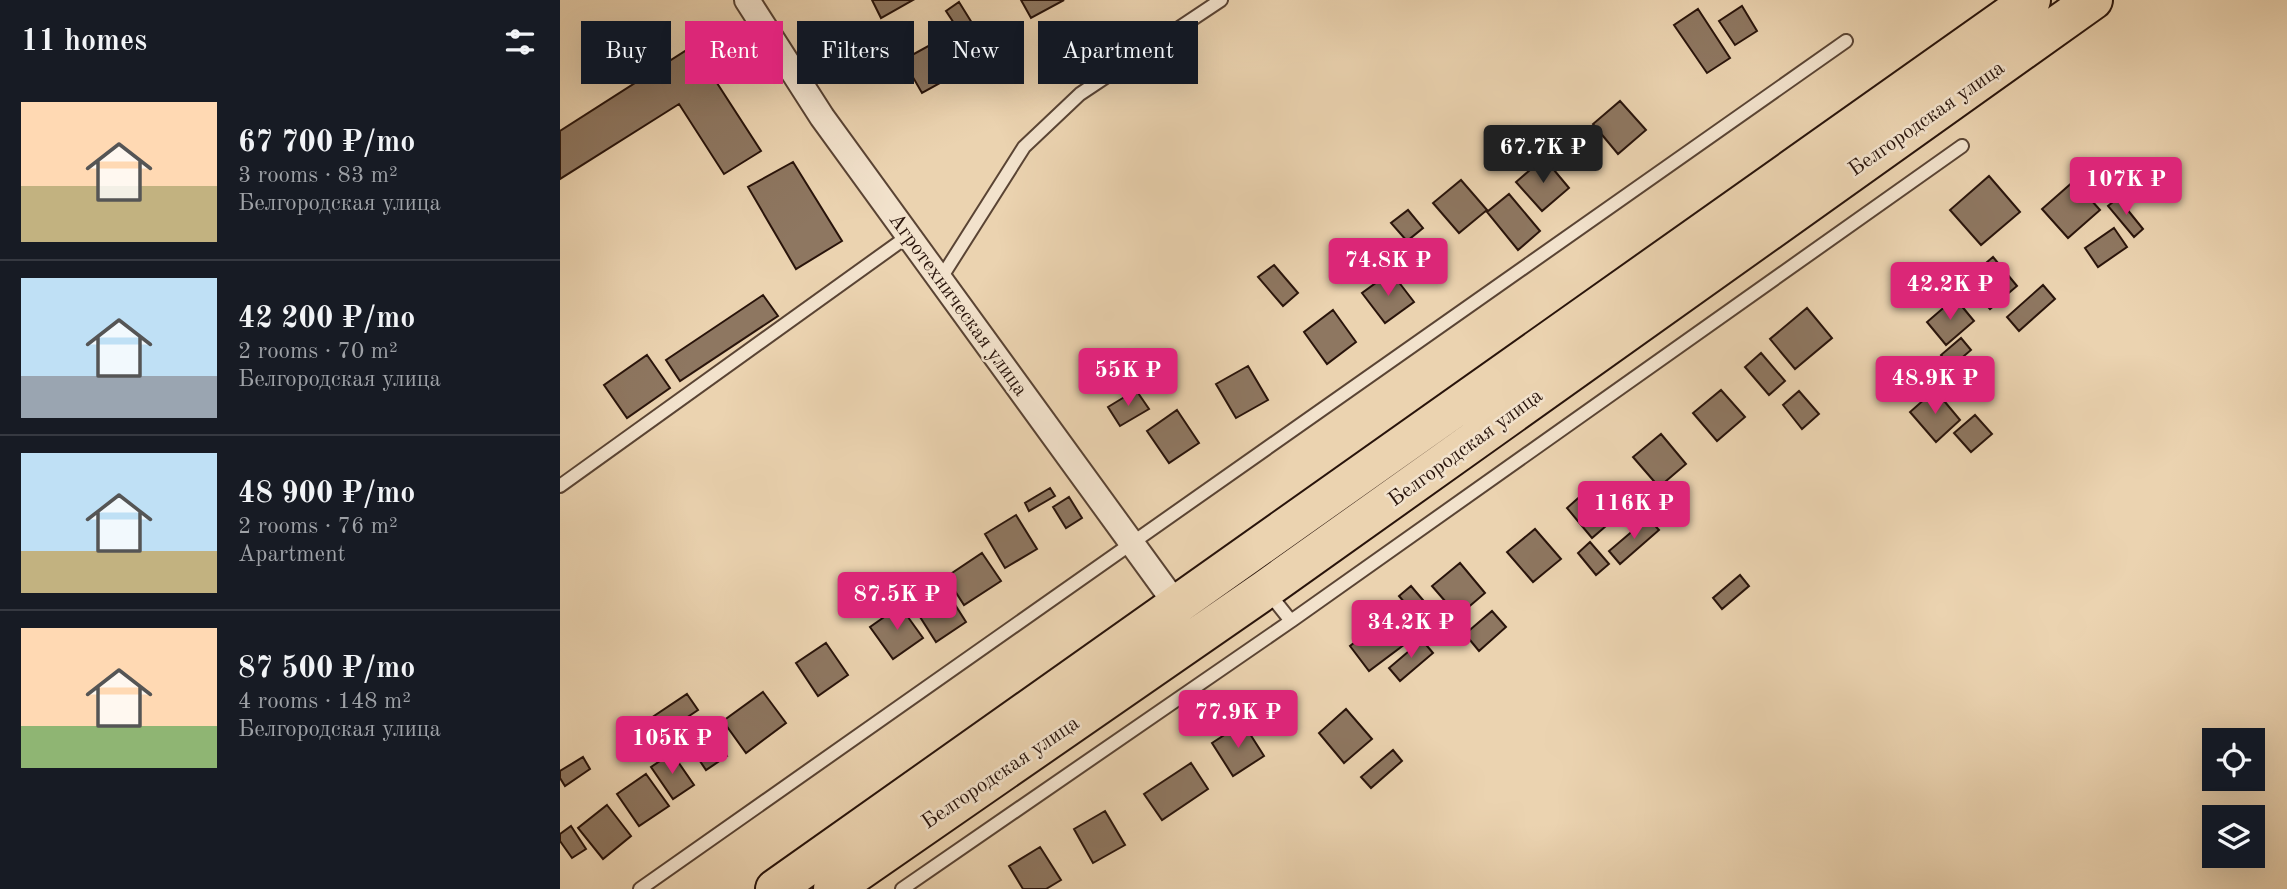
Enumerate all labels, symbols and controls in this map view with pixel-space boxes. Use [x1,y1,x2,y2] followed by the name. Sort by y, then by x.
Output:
[581,21,671,84] chip: Buy
[685,21,783,84] chip: Rent
[797,21,914,84] chip: Filters
[928,21,1024,84] chip: New
[1038,21,1198,84] chip: Apartment
[501,23,539,61] icon: filters
[21,27,147,57] text: 11 homes
[1845,58,2009,181] street label: Белгородская улица
[1478,125,1608,185] pin: 67.7K ₽
[238,128,415,158] text: 67 700 ₽/mo
[77,130,161,214] icon: home
[1500,136,1586,159] text: 67.7K ₽
[2069,158,2183,217] pin: 107K ₽
[238,164,398,187] text: 3 rooms · 83 m²
[2086,168,2166,191] text: 107K ₽
[238,192,441,215] text: Белгородская улица
[884,209,1031,400] street label: Агротехническая улица
[1323,238,1453,298] pin: 74.8K ₽
[1345,249,1431,272] text: 74.8K ₽
[1885,262,2015,322] pin: 42.2K ₽
[1907,273,1993,296] text: 42.2K ₽
[238,304,415,334] text: 42 200 ₽/mo
[77,306,161,390] icon: home
[238,340,398,363] text: 2 rooms · 70 m²
[1079,348,1177,408] pin: 55K ₽
[1870,356,2000,416] pin: 48.9K ₽
[1095,359,1161,382] text: 55K ₽
[1892,367,1978,390] text: 48.9K ₽
[238,368,441,391] text: Белгородская улица
[1385,385,1547,511] street label: Белгородская улица
[238,479,415,509] text: 48 900 ₽/mo
[77,481,161,565] icon: home
[1577,482,1691,541] pin: 116K ₽
[1594,492,1674,515] text: 116K ₽
[238,515,398,538] text: 2 rooms · 76 m²
[238,543,346,566] text: Apartment
[832,572,962,632] pin: 87.5K ₽
[854,583,940,606] text: 87.5K ₽
[1346,600,1476,660] pin: 34.2K ₽
[1368,611,1454,634] text: 34.2K ₽
[238,654,415,684] text: 87 500 ₽/mo
[77,656,161,740] icon: home
[238,690,411,713] text: 4 rooms · 148 m²
[1173,690,1303,750] pin: 77.9K ₽
[1195,701,1281,724] text: 77.9K ₽
[918,713,1083,834] street label: Белгородская улица
[615,716,729,776] pin: 105K ₽
[238,718,441,741] text: Белгородская улица
[632,727,712,750] text: 105K ₽
[2202,728,2265,868] map controls
[2202,728,2265,791] button: locate
[2202,805,2265,868] button: layers

